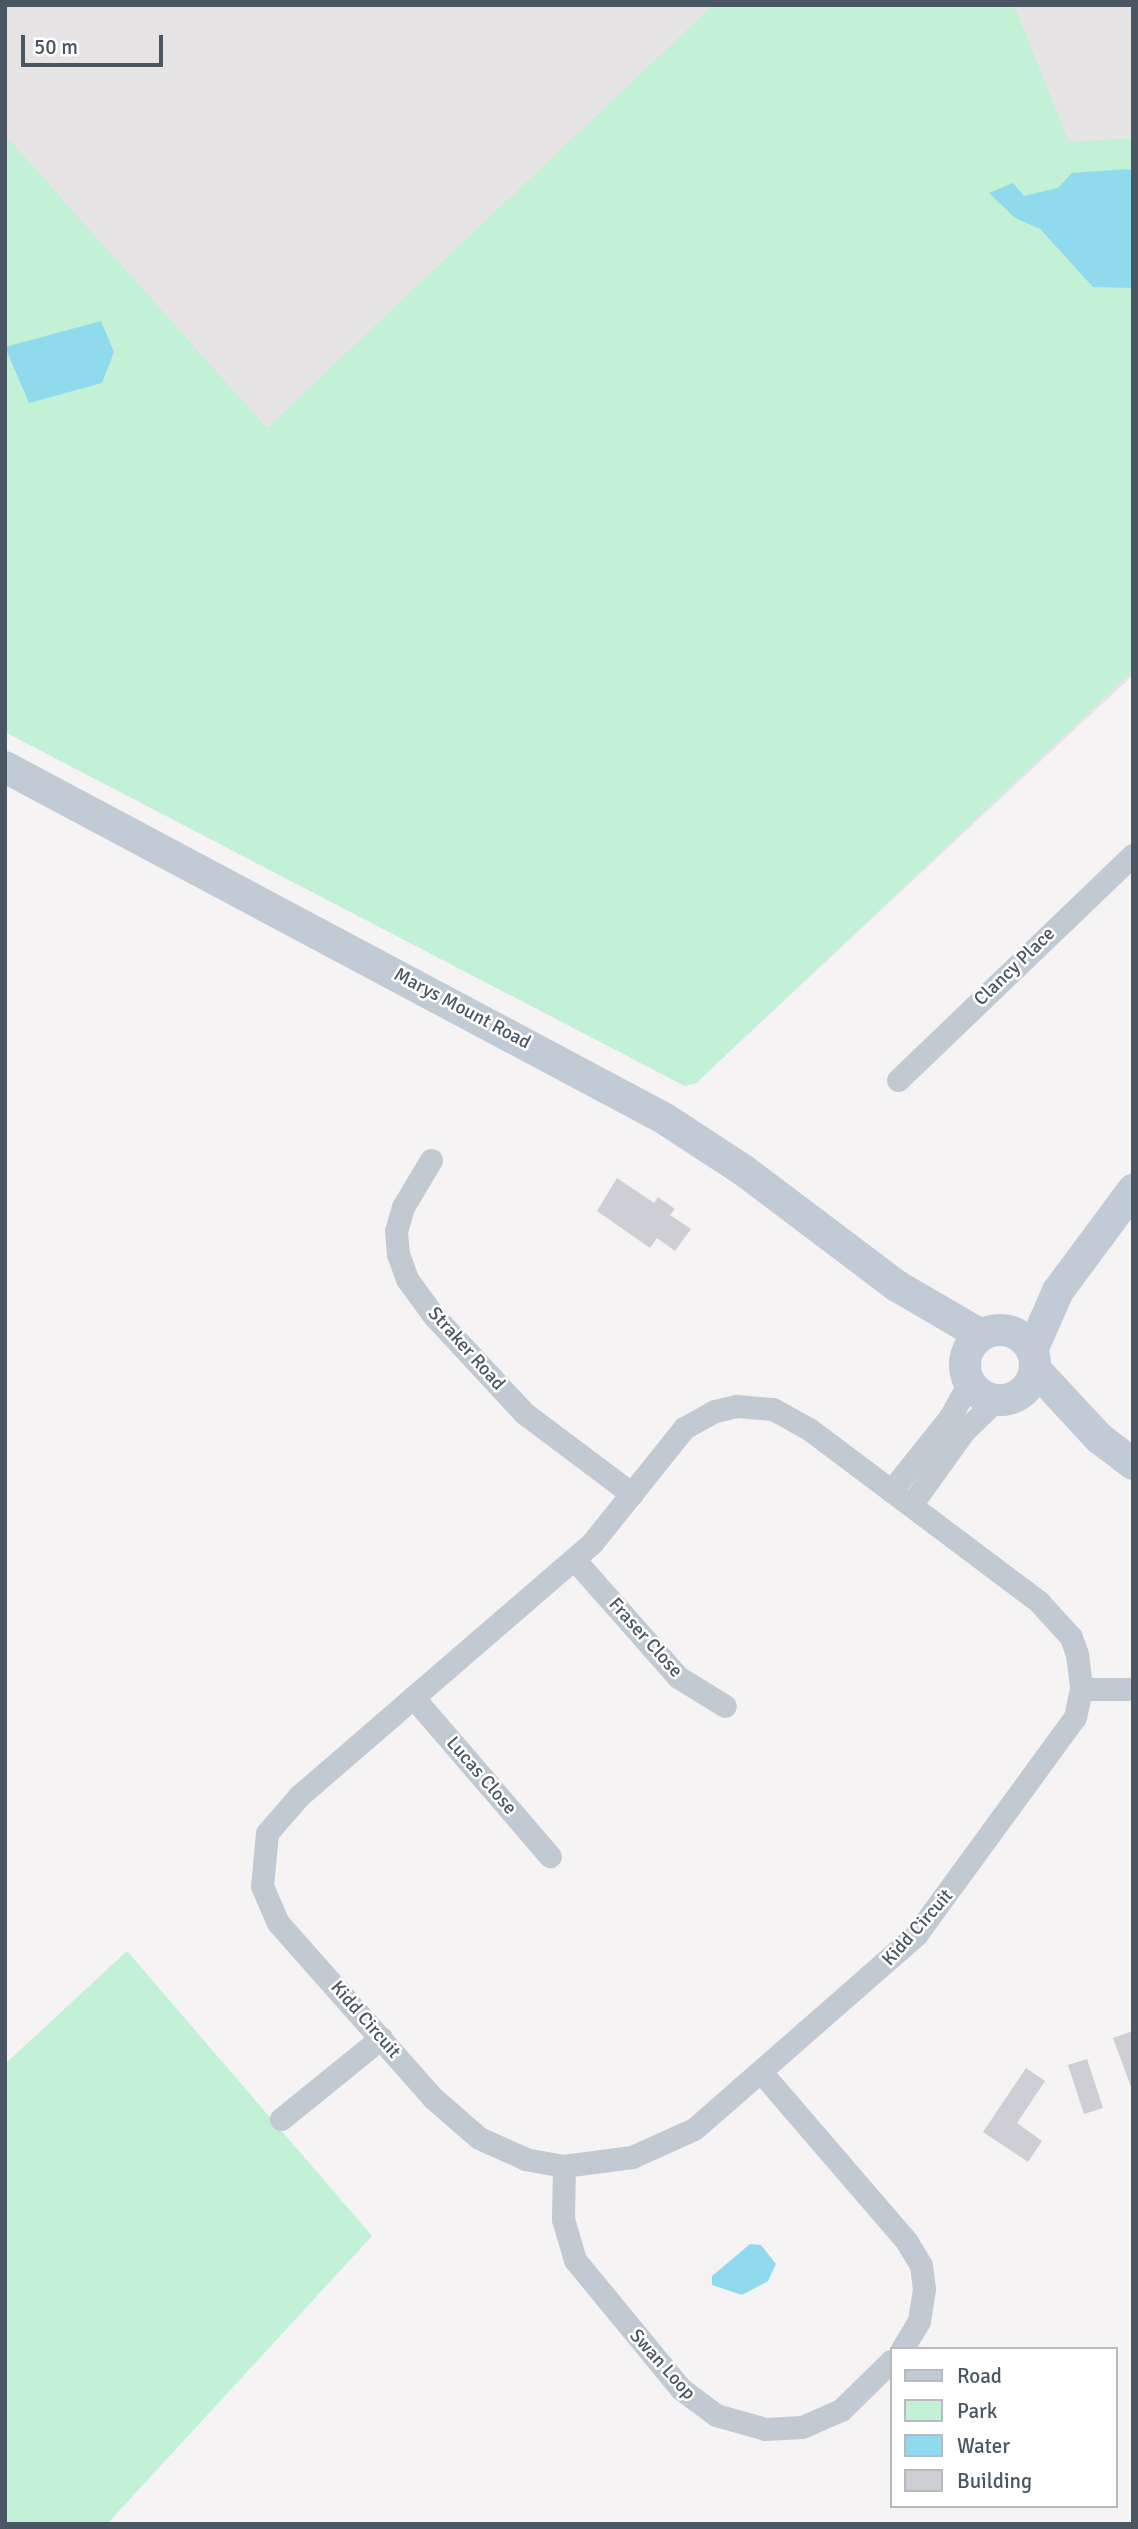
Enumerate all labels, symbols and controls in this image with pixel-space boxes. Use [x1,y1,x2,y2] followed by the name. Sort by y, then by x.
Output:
[24,21,166,65] scale bar
[34,34,78,60] text: 50 m
[970,923,1060,1011] street label: Clancy Place
[390,963,534,1055] street label: Marys Mount Road
[423,1303,509,1395] street label: Straker Road
[603,1593,687,1683] street label: Fraser Close
[441,1733,521,1819] street label: Lucas Close
[878,1885,958,1971] street label: Kidd Circuit
[325,1977,405,2063] street label: Kidd Circuit
[624,2325,700,2405] street label: Swan Loop
[890,2347,1117,2508] legend
[957,2363,1002,2389] text: Road
[957,2398,997,2424] text: Park
[957,2433,1010,2459] text: Water
[957,2468,1032,2494] text: Building

